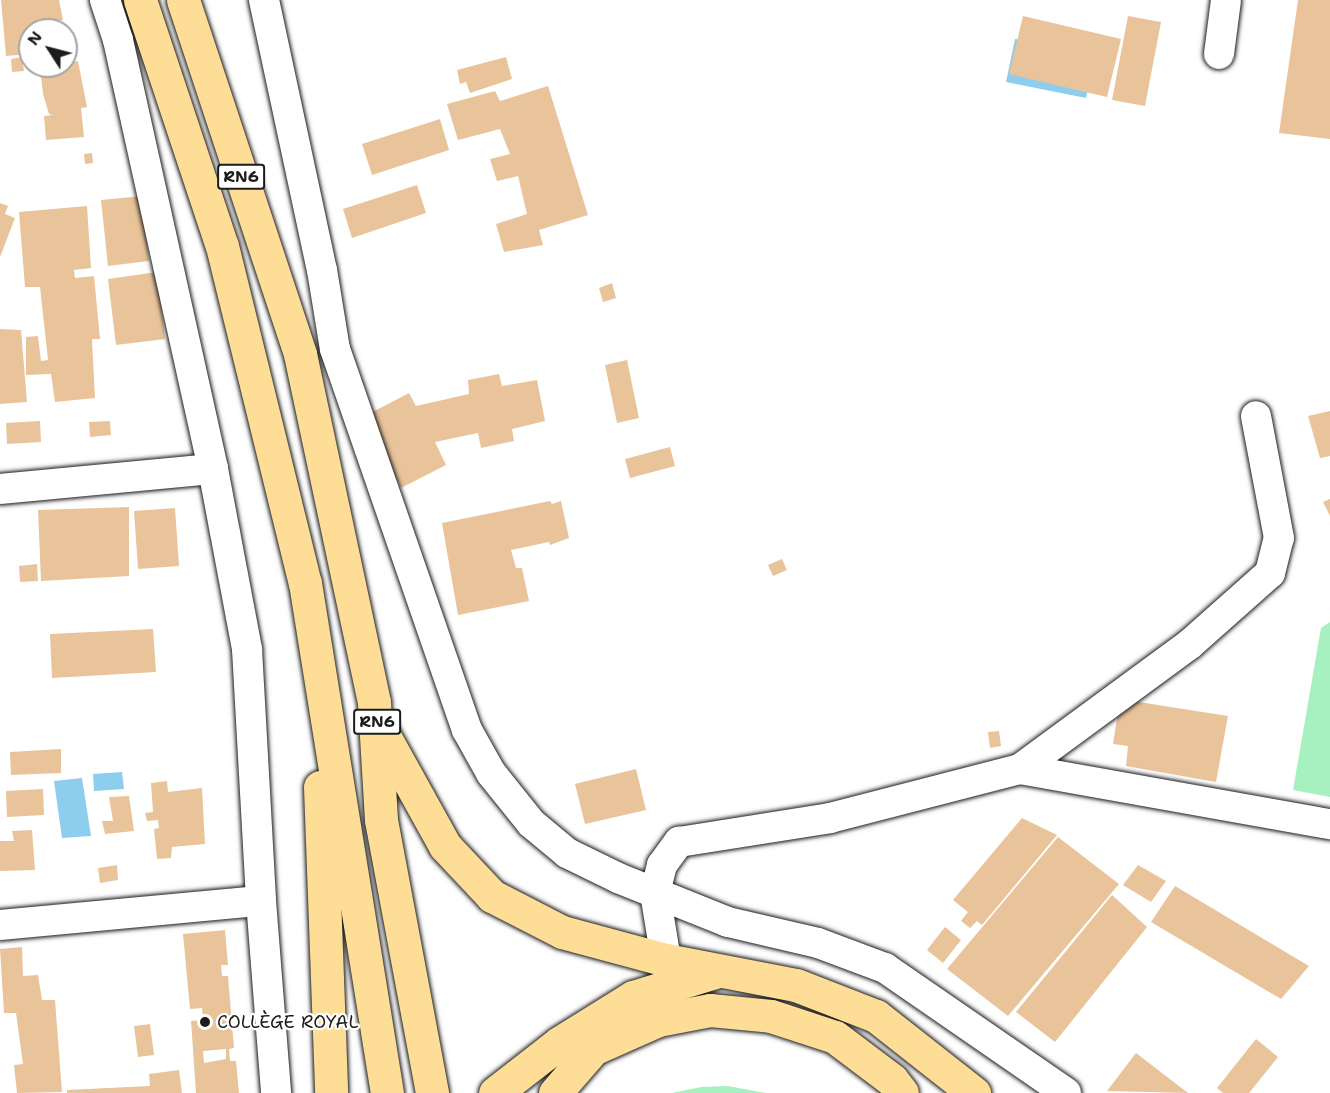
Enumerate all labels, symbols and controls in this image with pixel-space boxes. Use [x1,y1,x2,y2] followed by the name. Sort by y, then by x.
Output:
[18,18,78,78] north arrow
[22,27,47,50] text: N
[217,164,265,190] road number: RN6
[353,709,401,735] road number: RN6
[217,1011,358,1033] place label: COLLÈGE ROYAL
[198,1015,212,1029] marker: COLLÈGE ROYAL

